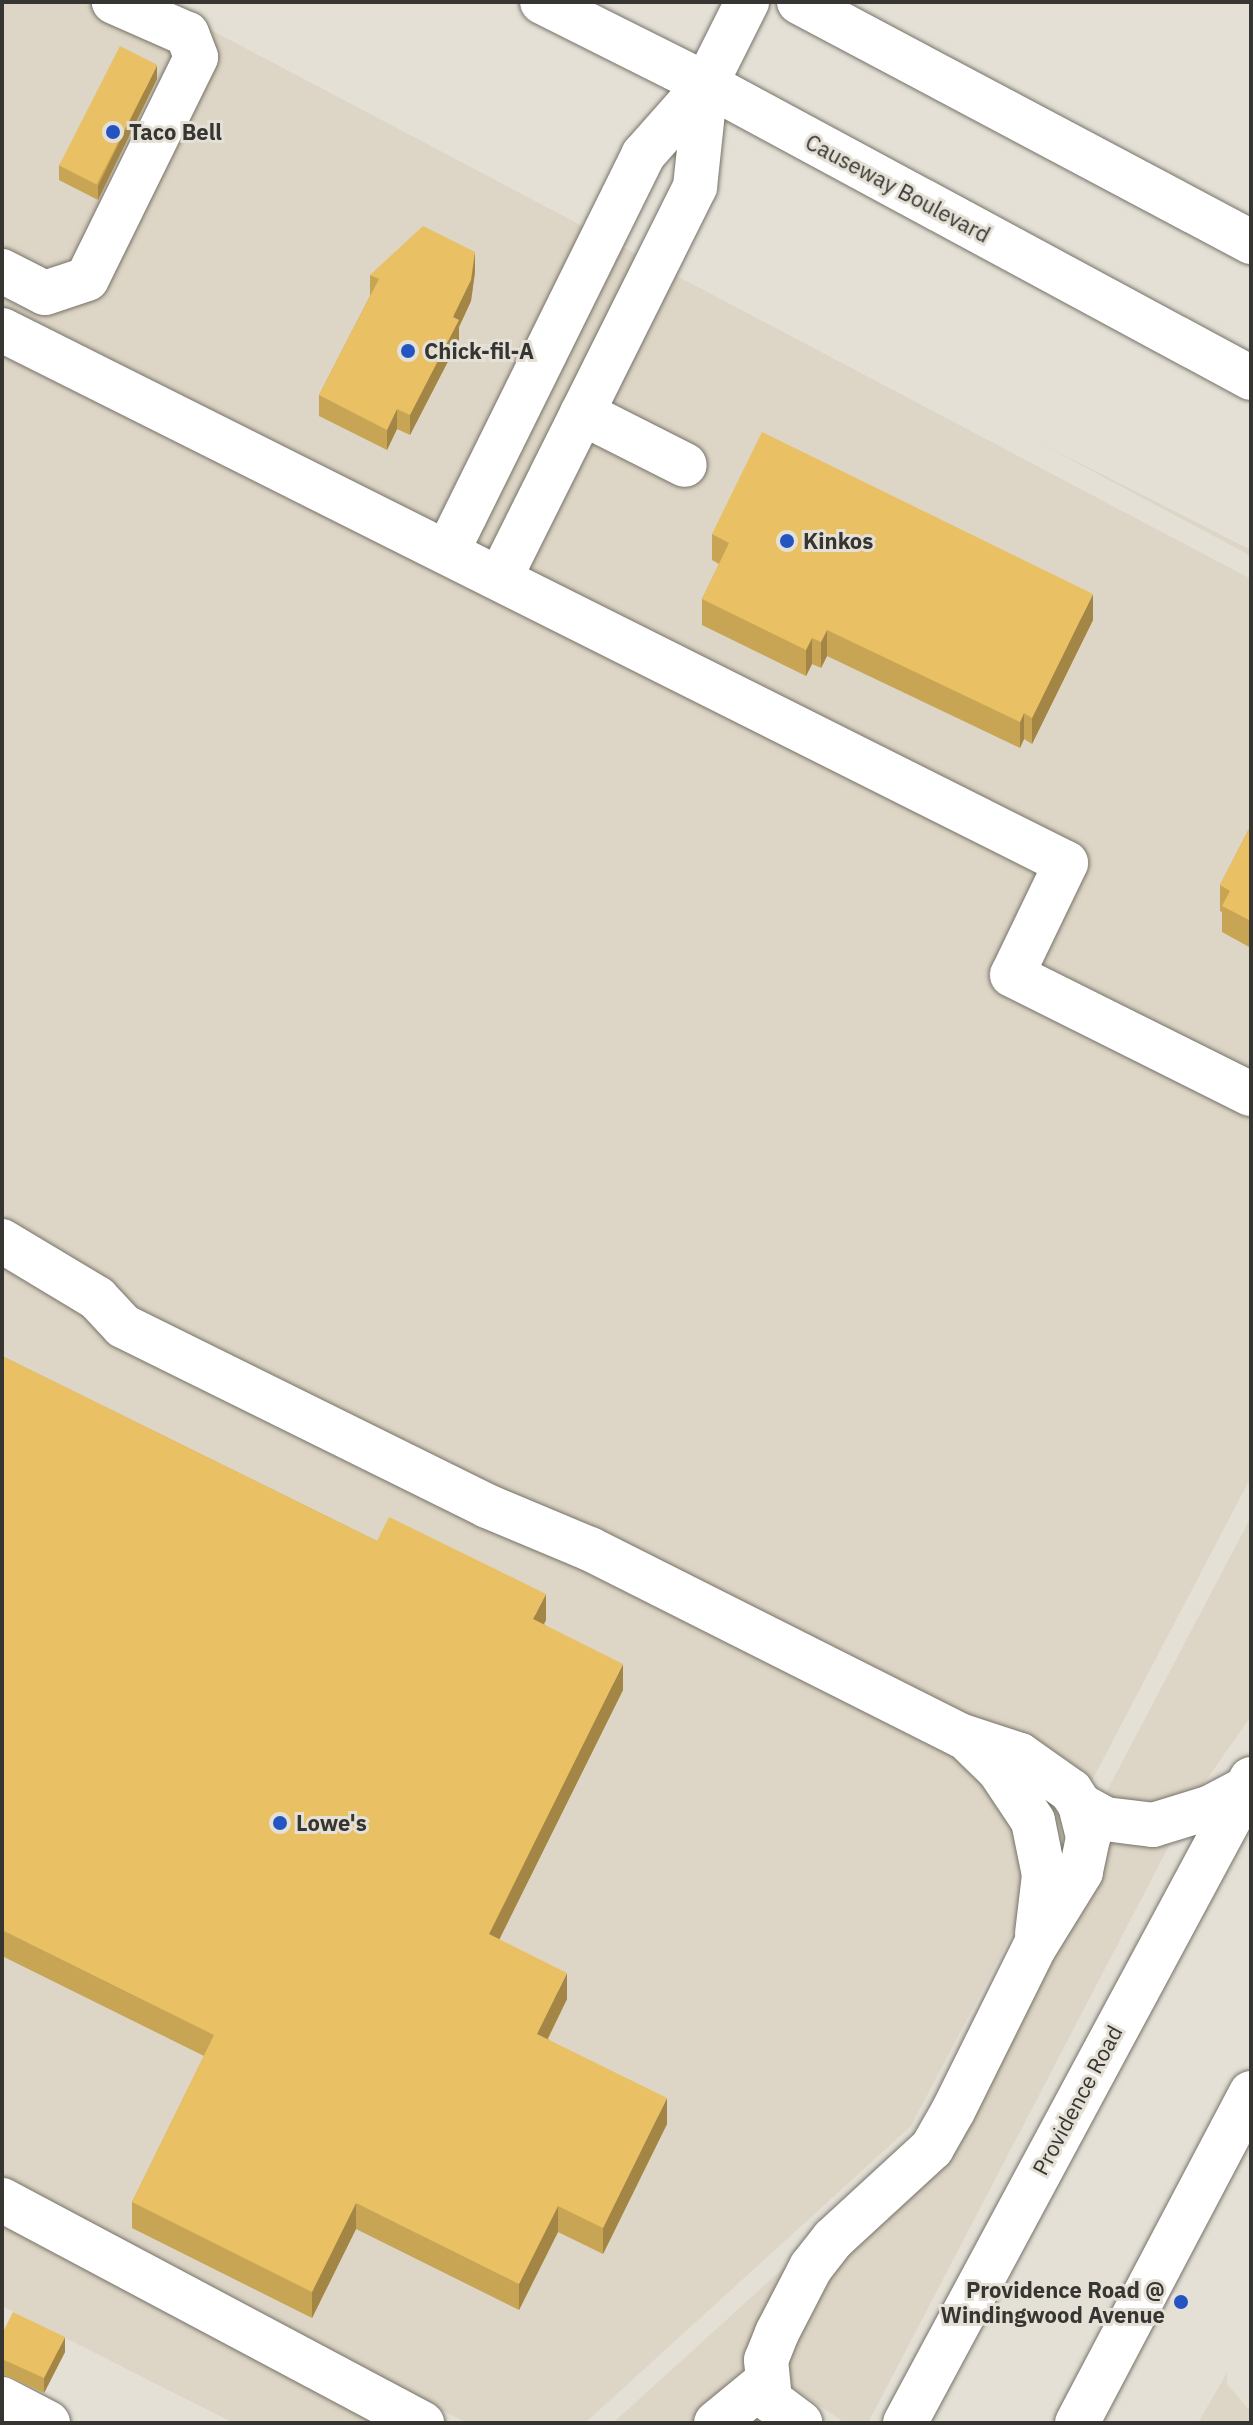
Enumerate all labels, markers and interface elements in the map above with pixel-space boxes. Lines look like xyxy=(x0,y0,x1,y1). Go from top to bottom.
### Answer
place label: Taco Bell xyxy=(129,119,222,145)
marker: Taco Bell xyxy=(104,123,122,141)
street label: Causeway Boulevard xyxy=(801,128,995,248)
place label: Chick-fil-A xyxy=(424,338,534,364)
marker: Chick-fil-A xyxy=(399,342,417,360)
place label: Kinkos xyxy=(803,528,873,554)
marker: Kinkos xyxy=(778,532,796,550)
place label: Lowe's xyxy=(296,1810,367,1836)
marker: Lowe's xyxy=(271,1814,289,1832)
street label: Providence Road xyxy=(1026,2021,1128,2179)
place label: Providence Road @ Windingwood Avenue xyxy=(941,2276,1165,2328)
marker: Providence Road @ Windingwood Avenue xyxy=(1172,2293,1190,2311)

